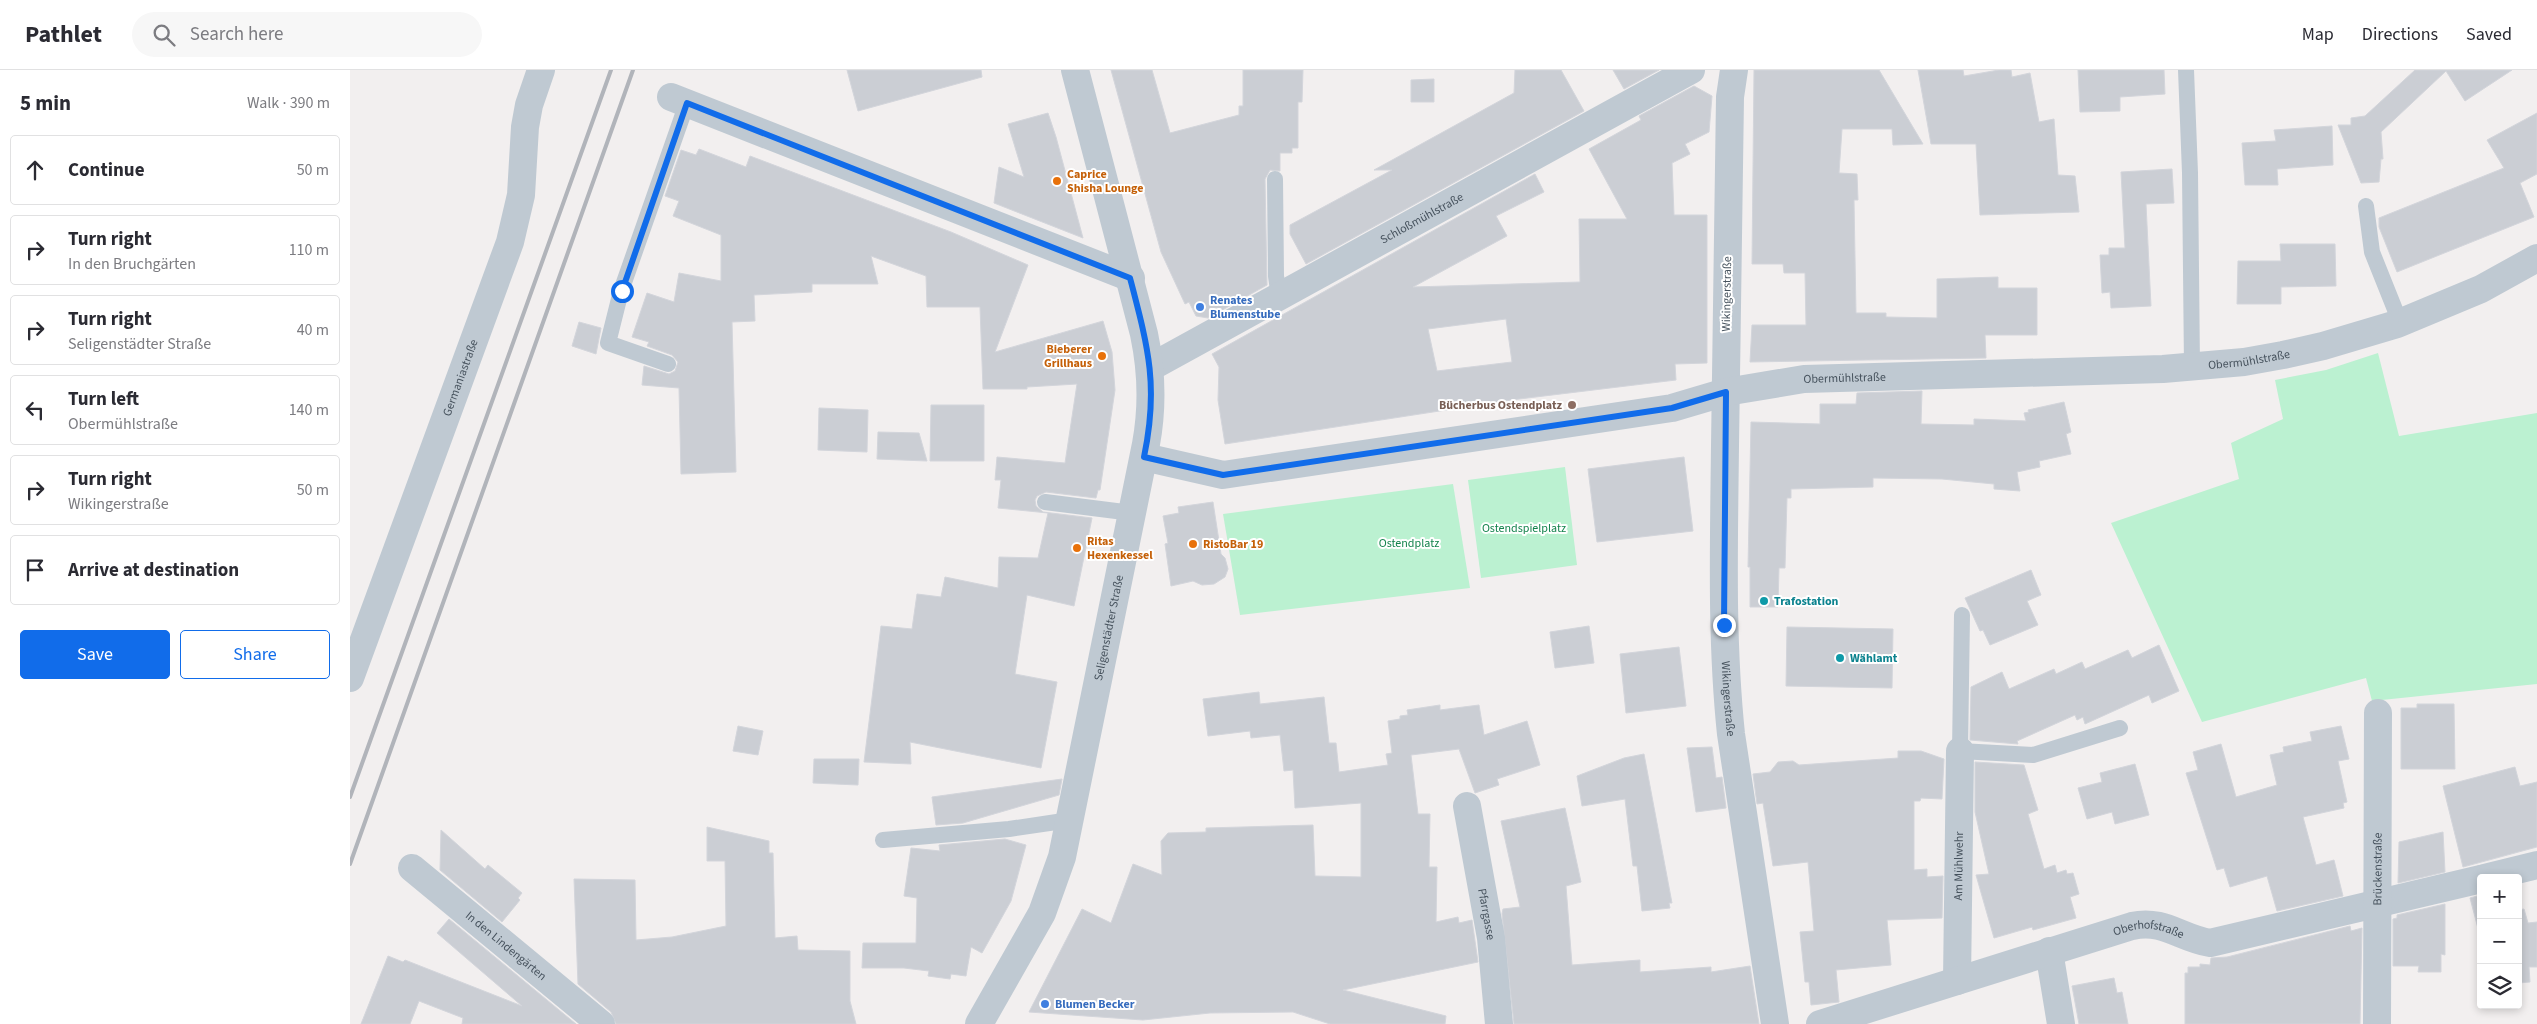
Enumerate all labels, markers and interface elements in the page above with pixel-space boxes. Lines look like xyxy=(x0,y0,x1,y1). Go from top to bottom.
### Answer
search box xyxy=(132,12,482,57)
text: Pathlet xyxy=(25,17,102,52)
icon: search xyxy=(150,21,178,49)
text: Search here xyxy=(190,21,284,48)
text: Map xyxy=(2302,22,2334,47)
text: Directions xyxy=(2362,22,2438,47)
text: Saved xyxy=(2466,22,2512,47)
text: 5 min xyxy=(20,88,71,118)
text: Walk · 390 m xyxy=(247,92,330,114)
icon: ahead xyxy=(21,156,49,184)
text: Continue xyxy=(68,157,145,184)
text: 50 m xyxy=(297,159,329,181)
place label: Caprice Shisha Lounge xyxy=(1067,166,1144,197)
marker: Caprice Shisha Lounge xyxy=(1051,175,1063,187)
street label: Schloßmühlstraße xyxy=(1377,188,1467,248)
text: Turn right xyxy=(68,226,152,253)
icon: right xyxy=(21,236,49,264)
text: 110 m xyxy=(289,239,329,261)
text: In den Bruchgärten xyxy=(68,253,196,275)
street label: Wikingerstraße xyxy=(1718,256,1736,332)
route start xyxy=(611,280,634,303)
place label: Renates Blumenstube xyxy=(1210,292,1280,323)
marker: Renates Blumenstube xyxy=(1194,301,1206,313)
text: Turn right xyxy=(68,306,152,333)
icon: right xyxy=(21,316,49,344)
text: 40 m xyxy=(297,319,329,341)
text: Seligenstädter Straße xyxy=(68,333,211,355)
street label: Germaniastraße xyxy=(438,337,482,418)
place label: Bieberer Grillhaus xyxy=(1044,341,1092,372)
street label: Obermühlstraße xyxy=(2207,345,2292,374)
marker: Bieberer Grillhaus xyxy=(1096,350,1108,362)
street label: Obermühlstraße xyxy=(1803,368,1886,388)
text: Turn left xyxy=(68,386,139,413)
icon: left xyxy=(21,396,49,424)
place label: Bücherbus Ostendplatz xyxy=(1439,397,1562,414)
text: 140 m xyxy=(289,399,329,421)
marker: Bücherbus Ostendplatz xyxy=(1566,399,1578,411)
text: Obermühlstraße xyxy=(68,413,178,435)
text: Turn right xyxy=(68,466,152,493)
icon: right xyxy=(21,476,49,504)
text: 50 m xyxy=(297,479,329,501)
text: Wikingerstraße xyxy=(68,493,169,515)
park label: Ostendspielplatz xyxy=(1482,520,1566,537)
place label: Ritas Hexenkessel xyxy=(1087,533,1153,564)
park label: Ostendplatz xyxy=(1379,535,1439,552)
place label: RistoBar 19 xyxy=(1203,536,1263,553)
marker: RistoBar 19 xyxy=(1187,538,1199,550)
marker: Ritas Hexenkessel xyxy=(1071,542,1083,554)
icon: arrive xyxy=(21,556,49,584)
text: Arrive at destination xyxy=(68,557,239,584)
street label: Seligenstädter Straße xyxy=(1090,573,1128,682)
place label: Trafostation xyxy=(1774,593,1839,610)
marker: Trafostation xyxy=(1758,595,1770,607)
route end xyxy=(1713,614,1736,637)
button: Save xyxy=(20,630,170,679)
button: Share xyxy=(180,630,330,679)
place label: Wählamt xyxy=(1850,650,1898,667)
marker: Wählamt xyxy=(1834,652,1846,664)
street label: Wikingerstraße xyxy=(1717,660,1740,737)
street label: Am Mühlwehr xyxy=(1950,831,1967,901)
street label: Brückenstraße xyxy=(2369,832,2386,906)
map controls xyxy=(2477,874,2522,1009)
button: + xyxy=(2477,874,2522,919)
street label: Pfarrgasse xyxy=(1474,887,1500,942)
street label: In den Lindengärten xyxy=(462,907,550,984)
street label: Oberhofstraße xyxy=(2111,916,2187,943)
button: − xyxy=(2477,919,2522,964)
button: layers xyxy=(2477,964,2522,1009)
place label: Blumen Becker xyxy=(1055,996,1135,1013)
marker: Blumen Becker xyxy=(1039,998,1051,1010)

